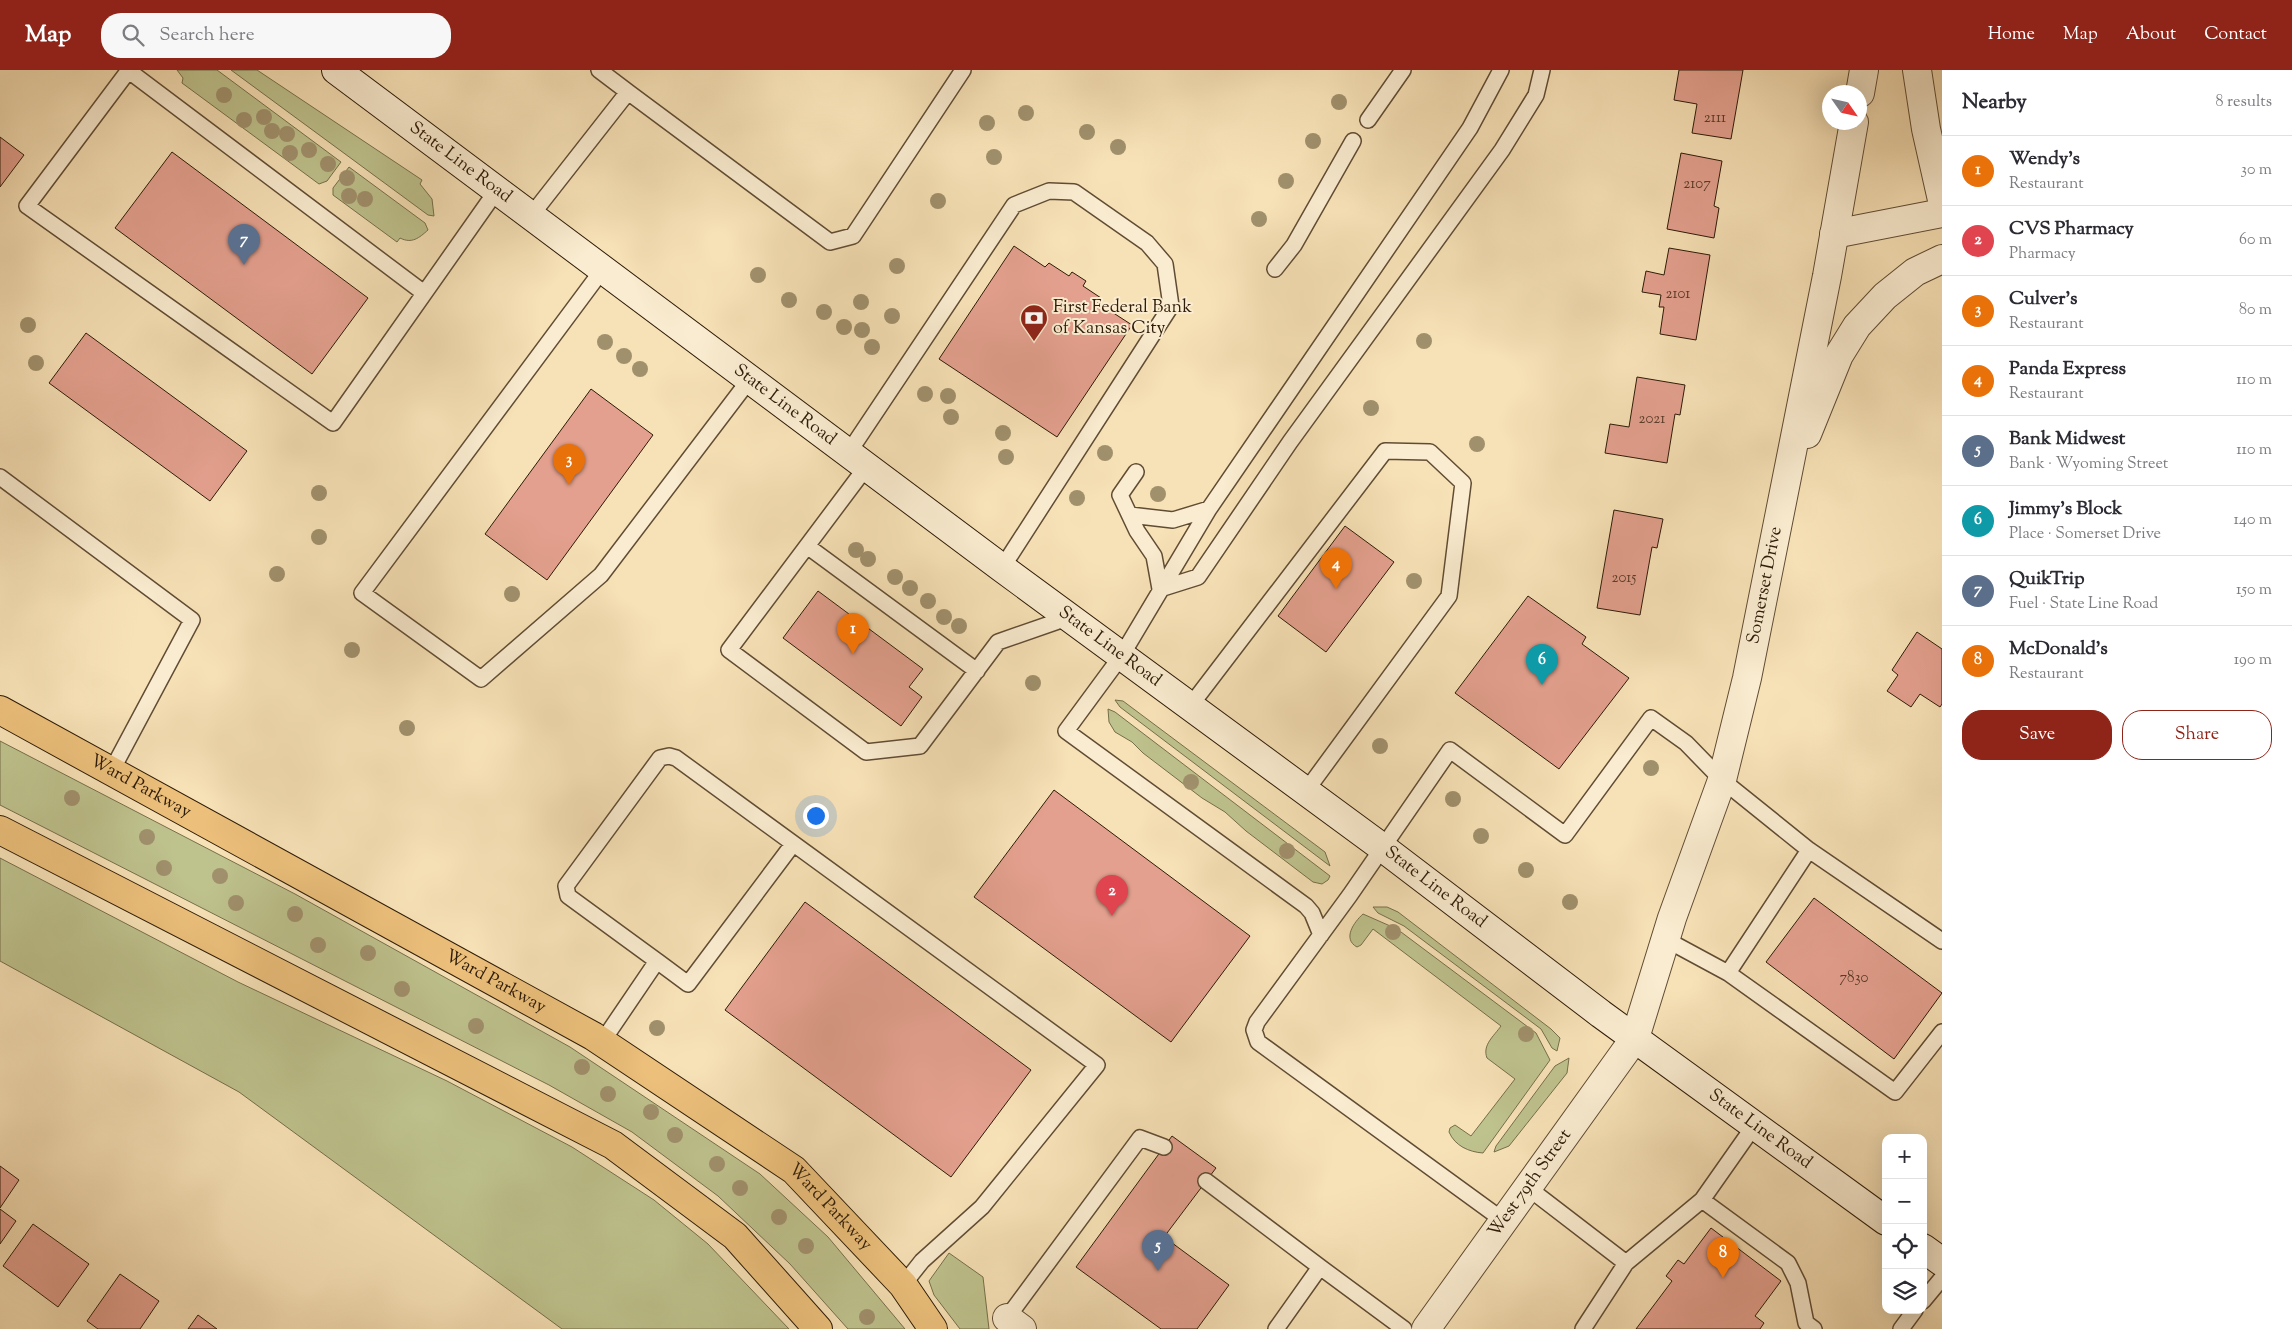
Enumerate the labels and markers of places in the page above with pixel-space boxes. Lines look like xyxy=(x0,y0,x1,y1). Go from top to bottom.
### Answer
pin: 7 xyxy=(228,224,260,265)
place label: First Federal Bank of Kansas City xyxy=(1053,295,1192,342)
bank icon: First Federal Bank of Kansas City xyxy=(1019,303,1049,342)
pin: 3 xyxy=(553,444,585,485)
pin: 4 xyxy=(1320,548,1352,589)
pin: 1 xyxy=(837,613,869,654)
pin: 6 xyxy=(1526,644,1558,685)
pin: 2 xyxy=(1096,875,1128,916)
pin: 5 xyxy=(1142,1230,1174,1271)
pin: 8 xyxy=(1707,1237,1739,1278)

